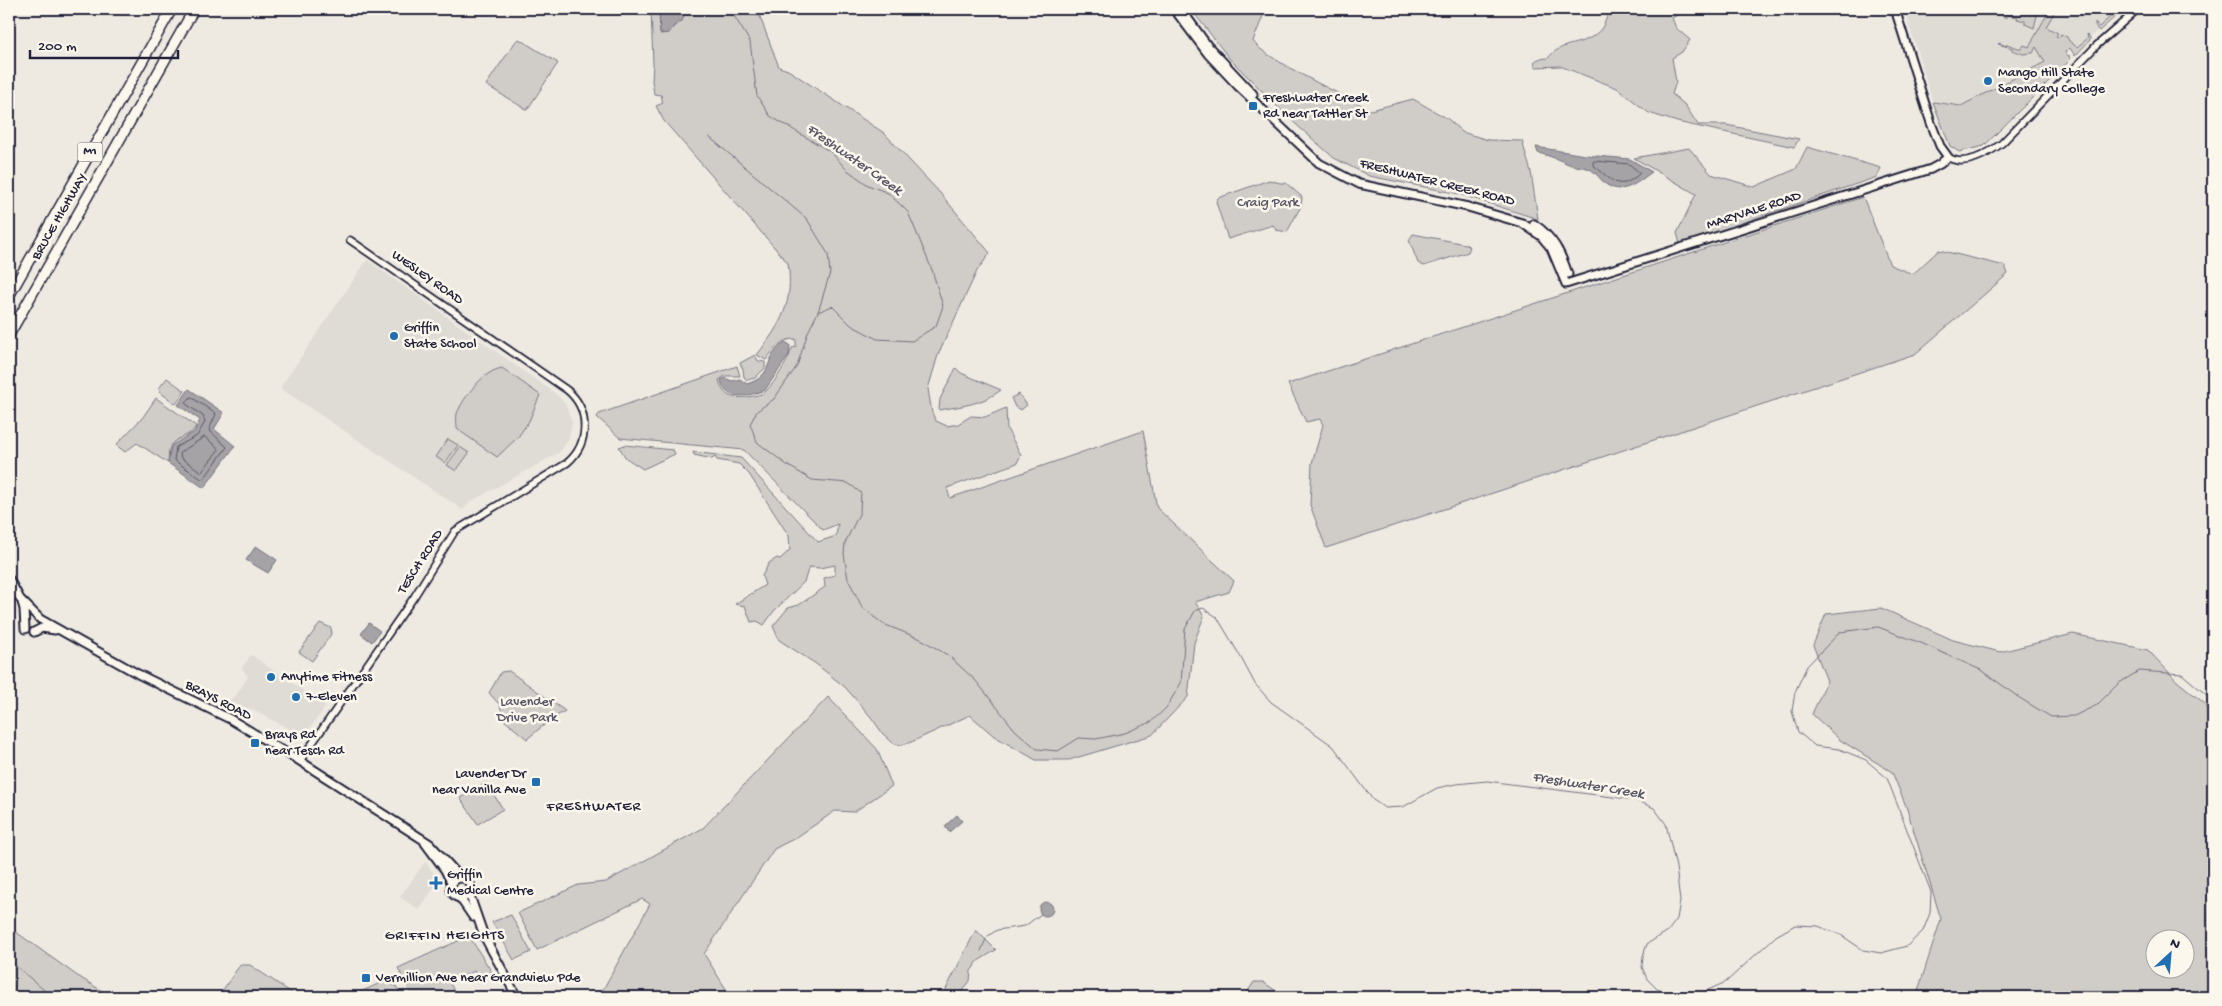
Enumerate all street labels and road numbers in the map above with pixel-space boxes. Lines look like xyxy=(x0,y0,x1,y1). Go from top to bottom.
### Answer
road number: M1 xyxy=(78,142,102,162)
street label: FRESHWATER CREEK ROAD xyxy=(1357,155,1517,211)
street label: BRUCE HIGHWAY xyxy=(28,171,92,264)
street label: MARYVALE ROAD xyxy=(1705,187,1804,234)
street label: WESLEY ROAD xyxy=(388,247,467,310)
street label: TESCH ROAD xyxy=(394,526,448,598)
street label: BRAYS ROAD xyxy=(181,677,255,725)

